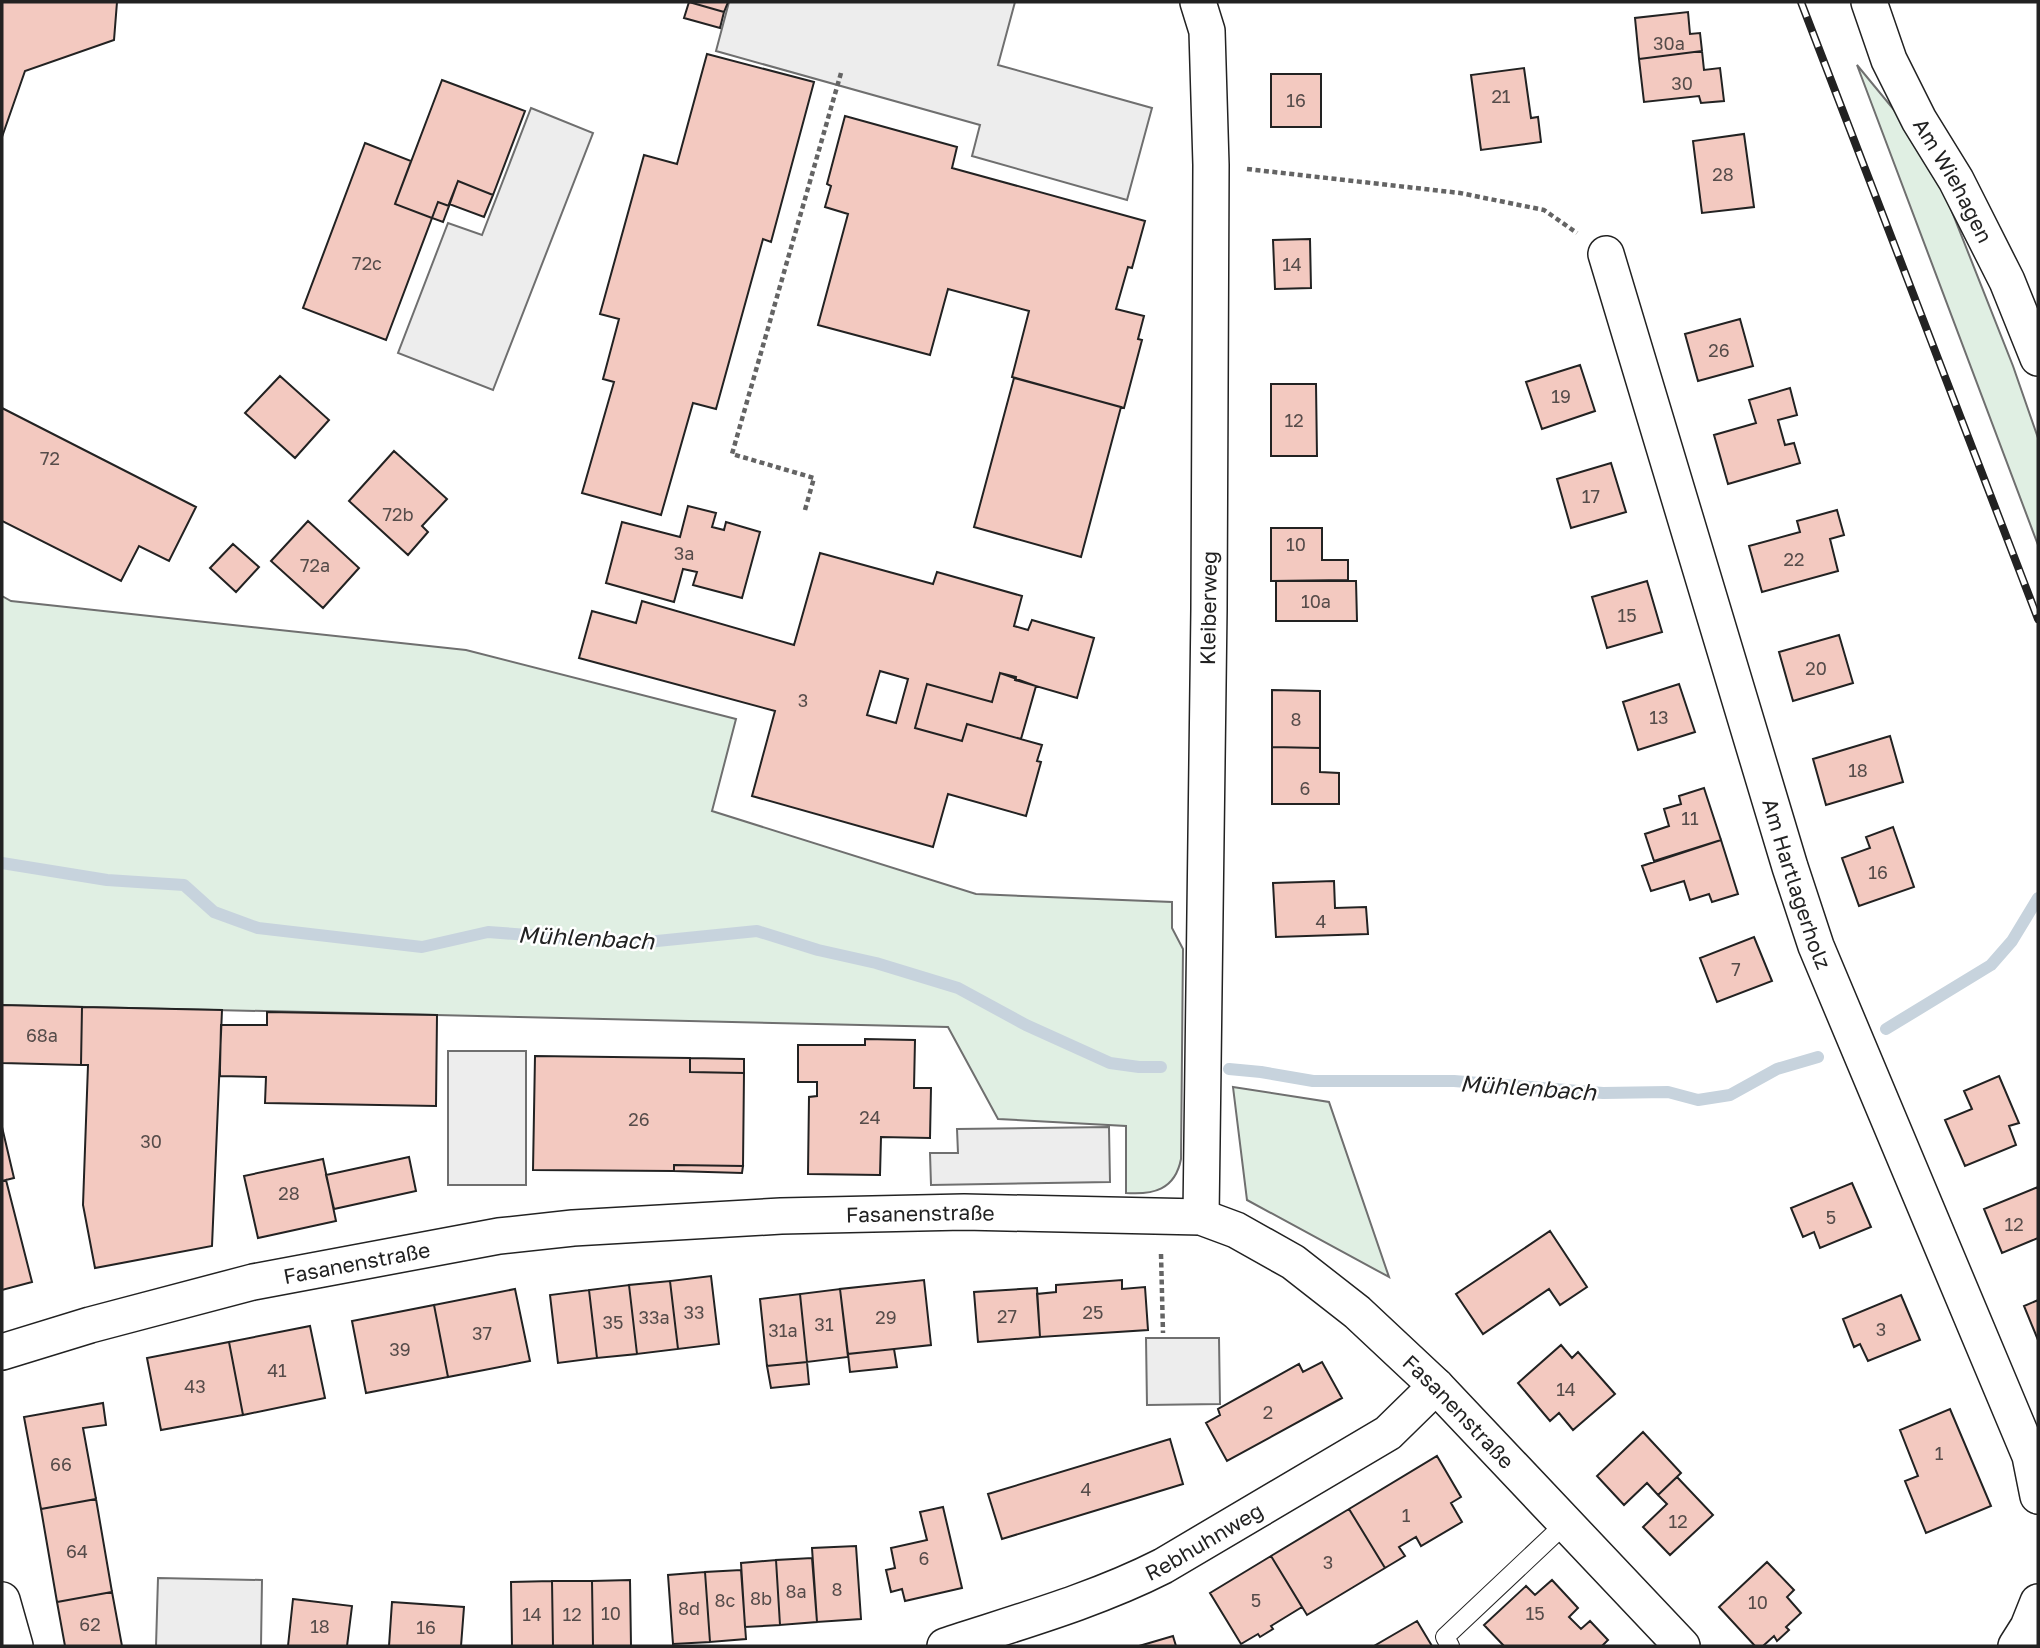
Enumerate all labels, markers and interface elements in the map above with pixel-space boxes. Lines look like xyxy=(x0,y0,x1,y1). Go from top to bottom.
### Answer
house number: 30a xyxy=(1653,32,1685,54)
house number: 30 xyxy=(1671,72,1693,94)
house number: 21 xyxy=(1491,85,1511,107)
house number: 16 xyxy=(1286,89,1306,111)
street label: Am Wiehagen xyxy=(1908,113,1998,247)
house number: 28 xyxy=(1712,163,1734,185)
house number: 72c xyxy=(352,252,382,274)
house number: 14 xyxy=(1282,253,1302,275)
house number: 26 xyxy=(1708,339,1730,361)
house number: 19 xyxy=(1551,385,1571,407)
house number: 12 xyxy=(1284,409,1304,431)
house number: 72 xyxy=(40,447,60,469)
house number: 17 xyxy=(1582,485,1600,507)
house number: 72b xyxy=(382,503,414,525)
house number: 10 xyxy=(1286,533,1306,555)
house number: 3a xyxy=(674,542,694,564)
house number: 22 xyxy=(1784,548,1804,570)
street label: Kleiberweg xyxy=(1194,551,1222,665)
house number: 72a xyxy=(300,554,330,576)
house number: 10a xyxy=(1301,590,1331,612)
house number: 15 xyxy=(1617,604,1637,626)
house number: 20 xyxy=(1805,657,1827,679)
house number: 3 xyxy=(798,689,808,711)
house number: 13 xyxy=(1649,706,1669,728)
house number: 8 xyxy=(1291,708,1301,730)
house number: 18 xyxy=(1848,759,1868,781)
house number: 6 xyxy=(1300,777,1310,799)
street label: Am Hartlagerholz xyxy=(1757,795,1837,973)
house number: 11 xyxy=(1681,807,1699,829)
house number: 16 xyxy=(1868,861,1888,883)
house number: 4 xyxy=(1316,910,1327,932)
water label: Mühlenbach xyxy=(517,919,656,955)
house number: 7 xyxy=(1731,958,1741,980)
house number: 68a xyxy=(26,1024,58,1046)
water label: Mühlenbach xyxy=(1459,1068,1598,1106)
house number: 24 xyxy=(859,1106,881,1128)
house number: 26 xyxy=(628,1108,650,1130)
house number: 30 xyxy=(140,1130,162,1152)
house number: 28 xyxy=(278,1182,300,1204)
street label: Fasanenstraße xyxy=(846,1199,995,1228)
house number: 5 xyxy=(1826,1206,1836,1228)
house number: 12 xyxy=(2004,1213,2024,1235)
street label: Fasanenstraße xyxy=(281,1236,432,1289)
house number: 33 xyxy=(683,1301,705,1323)
house number: 25 xyxy=(1083,1301,1103,1323)
house number: 27 xyxy=(997,1305,1017,1327)
house number: 33a xyxy=(638,1306,670,1328)
house number: 29 xyxy=(875,1306,897,1328)
house number: 35 xyxy=(603,1311,623,1333)
house number: 31 xyxy=(814,1313,834,1335)
house number: 3 xyxy=(1876,1318,1886,1340)
house number: 31a xyxy=(768,1319,798,1341)
house number: 37 xyxy=(472,1322,492,1344)
house number: 39 xyxy=(389,1338,411,1360)
street label: Fasanenstraße xyxy=(1398,1349,1520,1474)
house number: 41 xyxy=(267,1359,287,1381)
house number: 43 xyxy=(184,1375,206,1397)
house number: 14 xyxy=(1556,1378,1576,1400)
house number: 2 xyxy=(1263,1401,1273,1423)
house number: 1 xyxy=(1935,1442,1944,1464)
house number: 66 xyxy=(50,1453,72,1475)
house number: 4 xyxy=(1081,1478,1092,1500)
street label: Rebhuhnweg xyxy=(1141,1497,1268,1586)
house number: 1 xyxy=(1402,1504,1411,1526)
house number: 12 xyxy=(1668,1510,1688,1532)
house number: 64 xyxy=(66,1540,88,1562)
house number: 6 xyxy=(919,1547,929,1569)
house number: 3 xyxy=(1323,1551,1333,1573)
house number: 8 xyxy=(832,1578,842,1600)
house number: 8a xyxy=(785,1580,807,1602)
house number: 8b xyxy=(750,1587,772,1609)
house number: 8c xyxy=(715,1589,736,1611)
house number: 5 xyxy=(1251,1589,1261,1611)
house number: 10 xyxy=(1748,1591,1768,1613)
house number: 8d xyxy=(678,1597,700,1619)
house number: 10 xyxy=(601,1602,621,1624)
house number: 15 xyxy=(1525,1602,1545,1624)
house number: 14 xyxy=(522,1603,542,1625)
house number: 12 xyxy=(562,1603,582,1625)
house number: 62 xyxy=(79,1613,101,1635)
house number: 18 xyxy=(310,1615,330,1637)
house number: 16 xyxy=(416,1616,436,1638)

